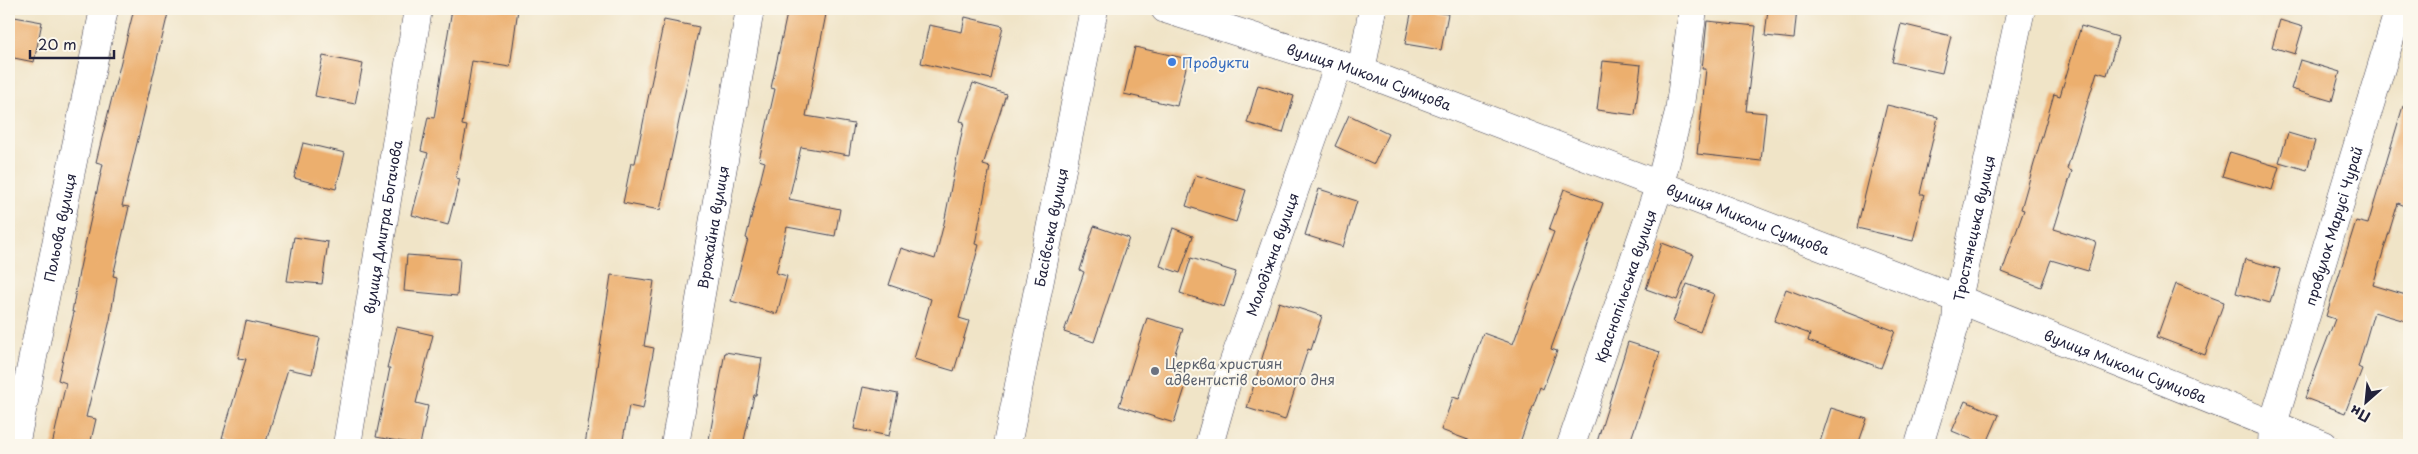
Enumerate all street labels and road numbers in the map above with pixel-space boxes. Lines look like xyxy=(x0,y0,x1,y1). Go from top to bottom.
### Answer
street label: вулиця Миколи Сумцова xyxy=(1284,38,1455,115)
street label: вулиця Дмитра Богачова xyxy=(358,138,407,315)
street label: провулок Марусі Чурай xyxy=(2299,144,2367,308)
street label: Тростянецька вулиця xyxy=(1947,153,1999,303)
street label: Врожайна вулиця xyxy=(692,164,733,290)
street label: Басівська вулиця xyxy=(1028,166,1073,288)
street label: Польова вулиця xyxy=(38,171,81,284)
street label: вулиця Миколи Сумцова xyxy=(1663,178,1833,260)
street label: Молодіжна вулиця xyxy=(1240,190,1303,319)
street label: Краснопільська вулиця xyxy=(1589,207,1661,365)
street label: вулиця Миколи Сумцова xyxy=(2041,324,2210,408)

